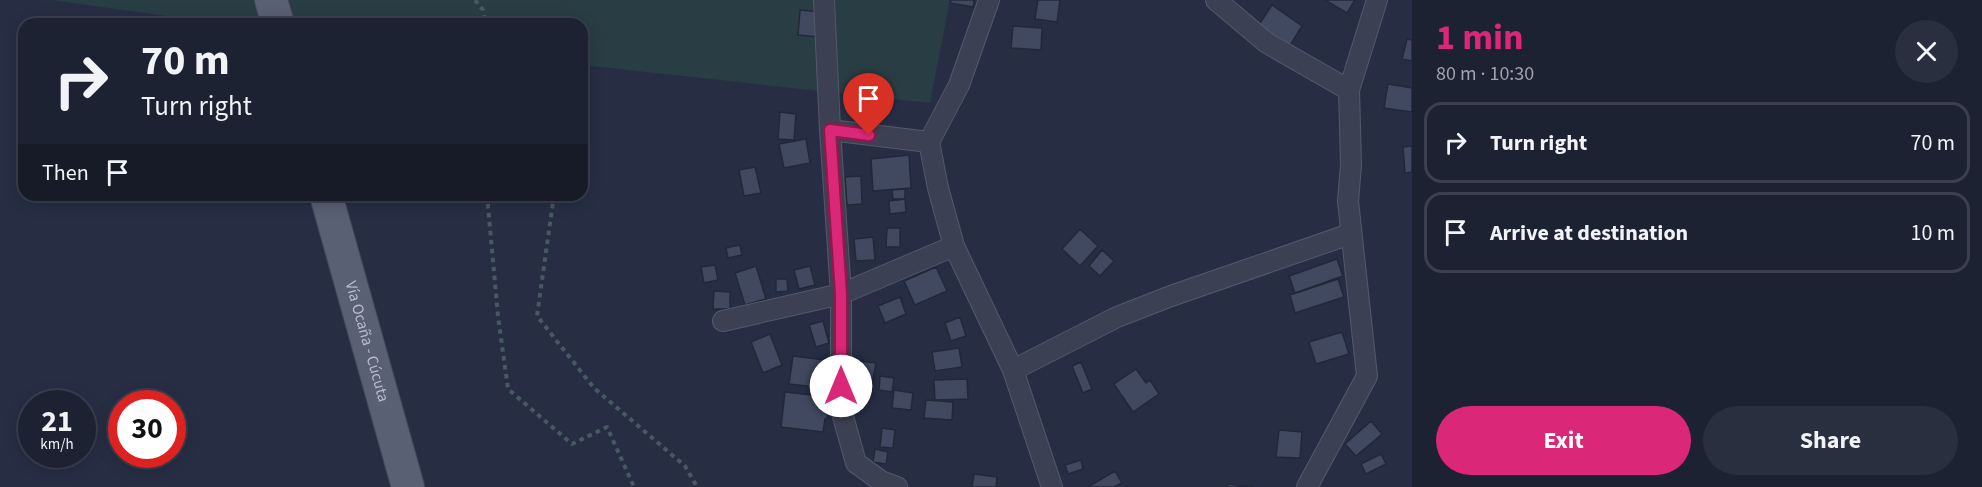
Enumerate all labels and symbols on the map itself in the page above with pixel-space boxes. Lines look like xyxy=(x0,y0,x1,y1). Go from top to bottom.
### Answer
pin xyxy=(843,73,894,135)
street label: Vía Ocaña - Cúcuta xyxy=(340,278,395,404)
position arrow xyxy=(809,354,873,418)
speed limit sign: 30 xyxy=(108,390,186,468)

